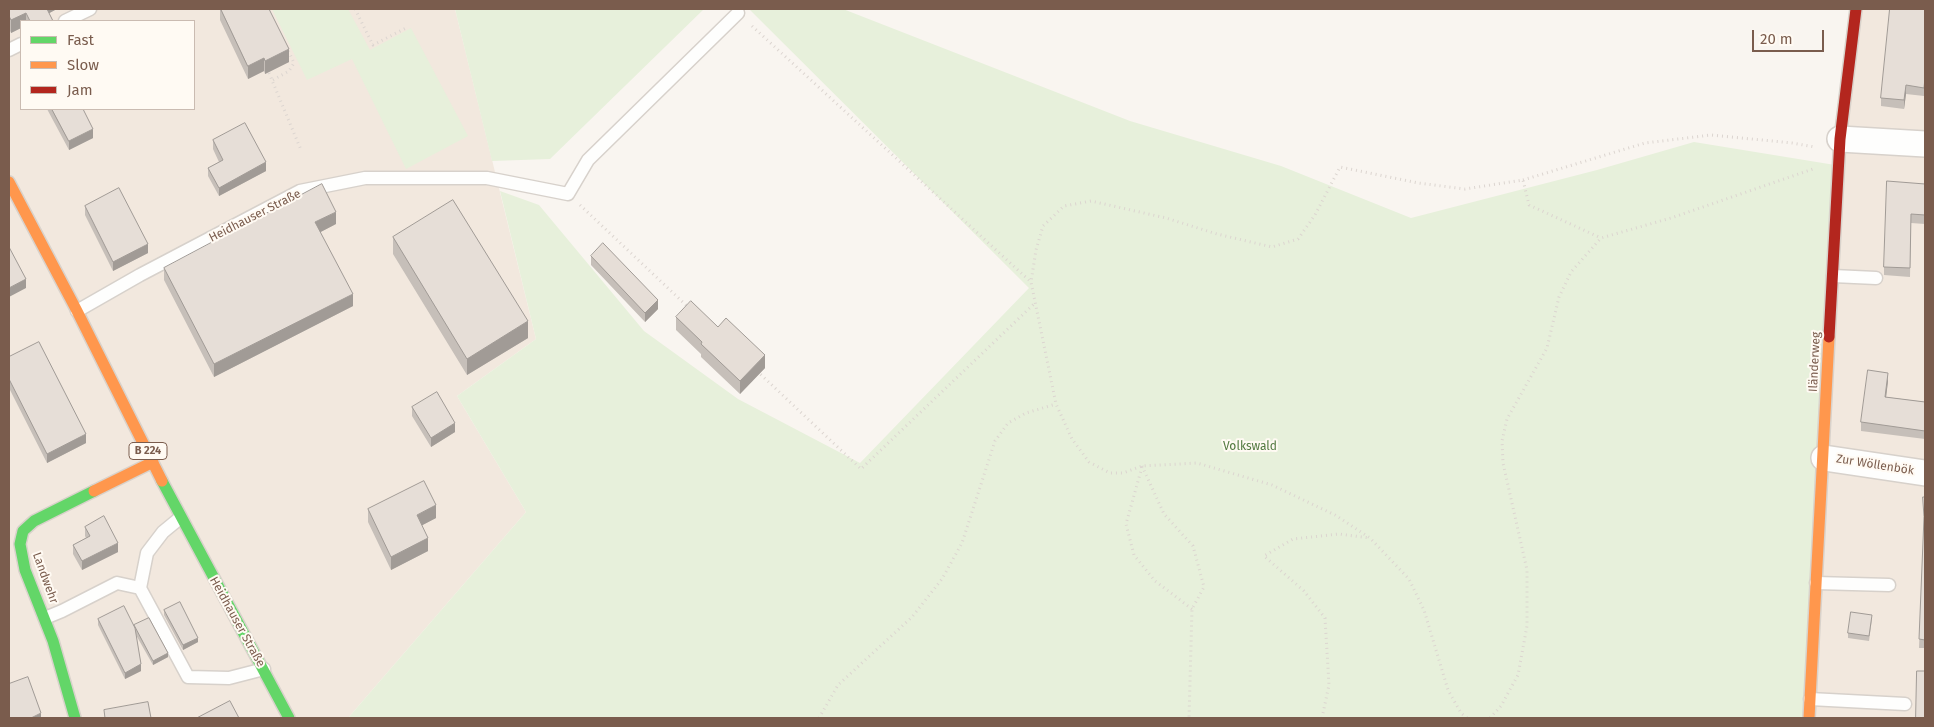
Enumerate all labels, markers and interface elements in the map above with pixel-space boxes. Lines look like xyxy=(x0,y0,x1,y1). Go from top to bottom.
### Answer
legend xyxy=(20,20,195,110)
scale bar xyxy=(1754,20,1826,52)
text: 20 m xyxy=(1760,30,1793,48)
text: Fast xyxy=(67,31,94,49)
text: Slow xyxy=(67,56,99,74)
text: Jam xyxy=(67,81,93,99)
street label: Heidhauser Straße xyxy=(207,187,303,245)
street label: Iländerweg xyxy=(1806,332,1824,392)
park label: Volkswald xyxy=(1223,440,1277,454)
road number: B 224 xyxy=(129,442,167,460)
street label: Zur Wöllenbök xyxy=(1835,452,1915,478)
street label: Landwehr xyxy=(29,550,61,606)
street label: Heidhauser Straße xyxy=(206,574,268,670)

